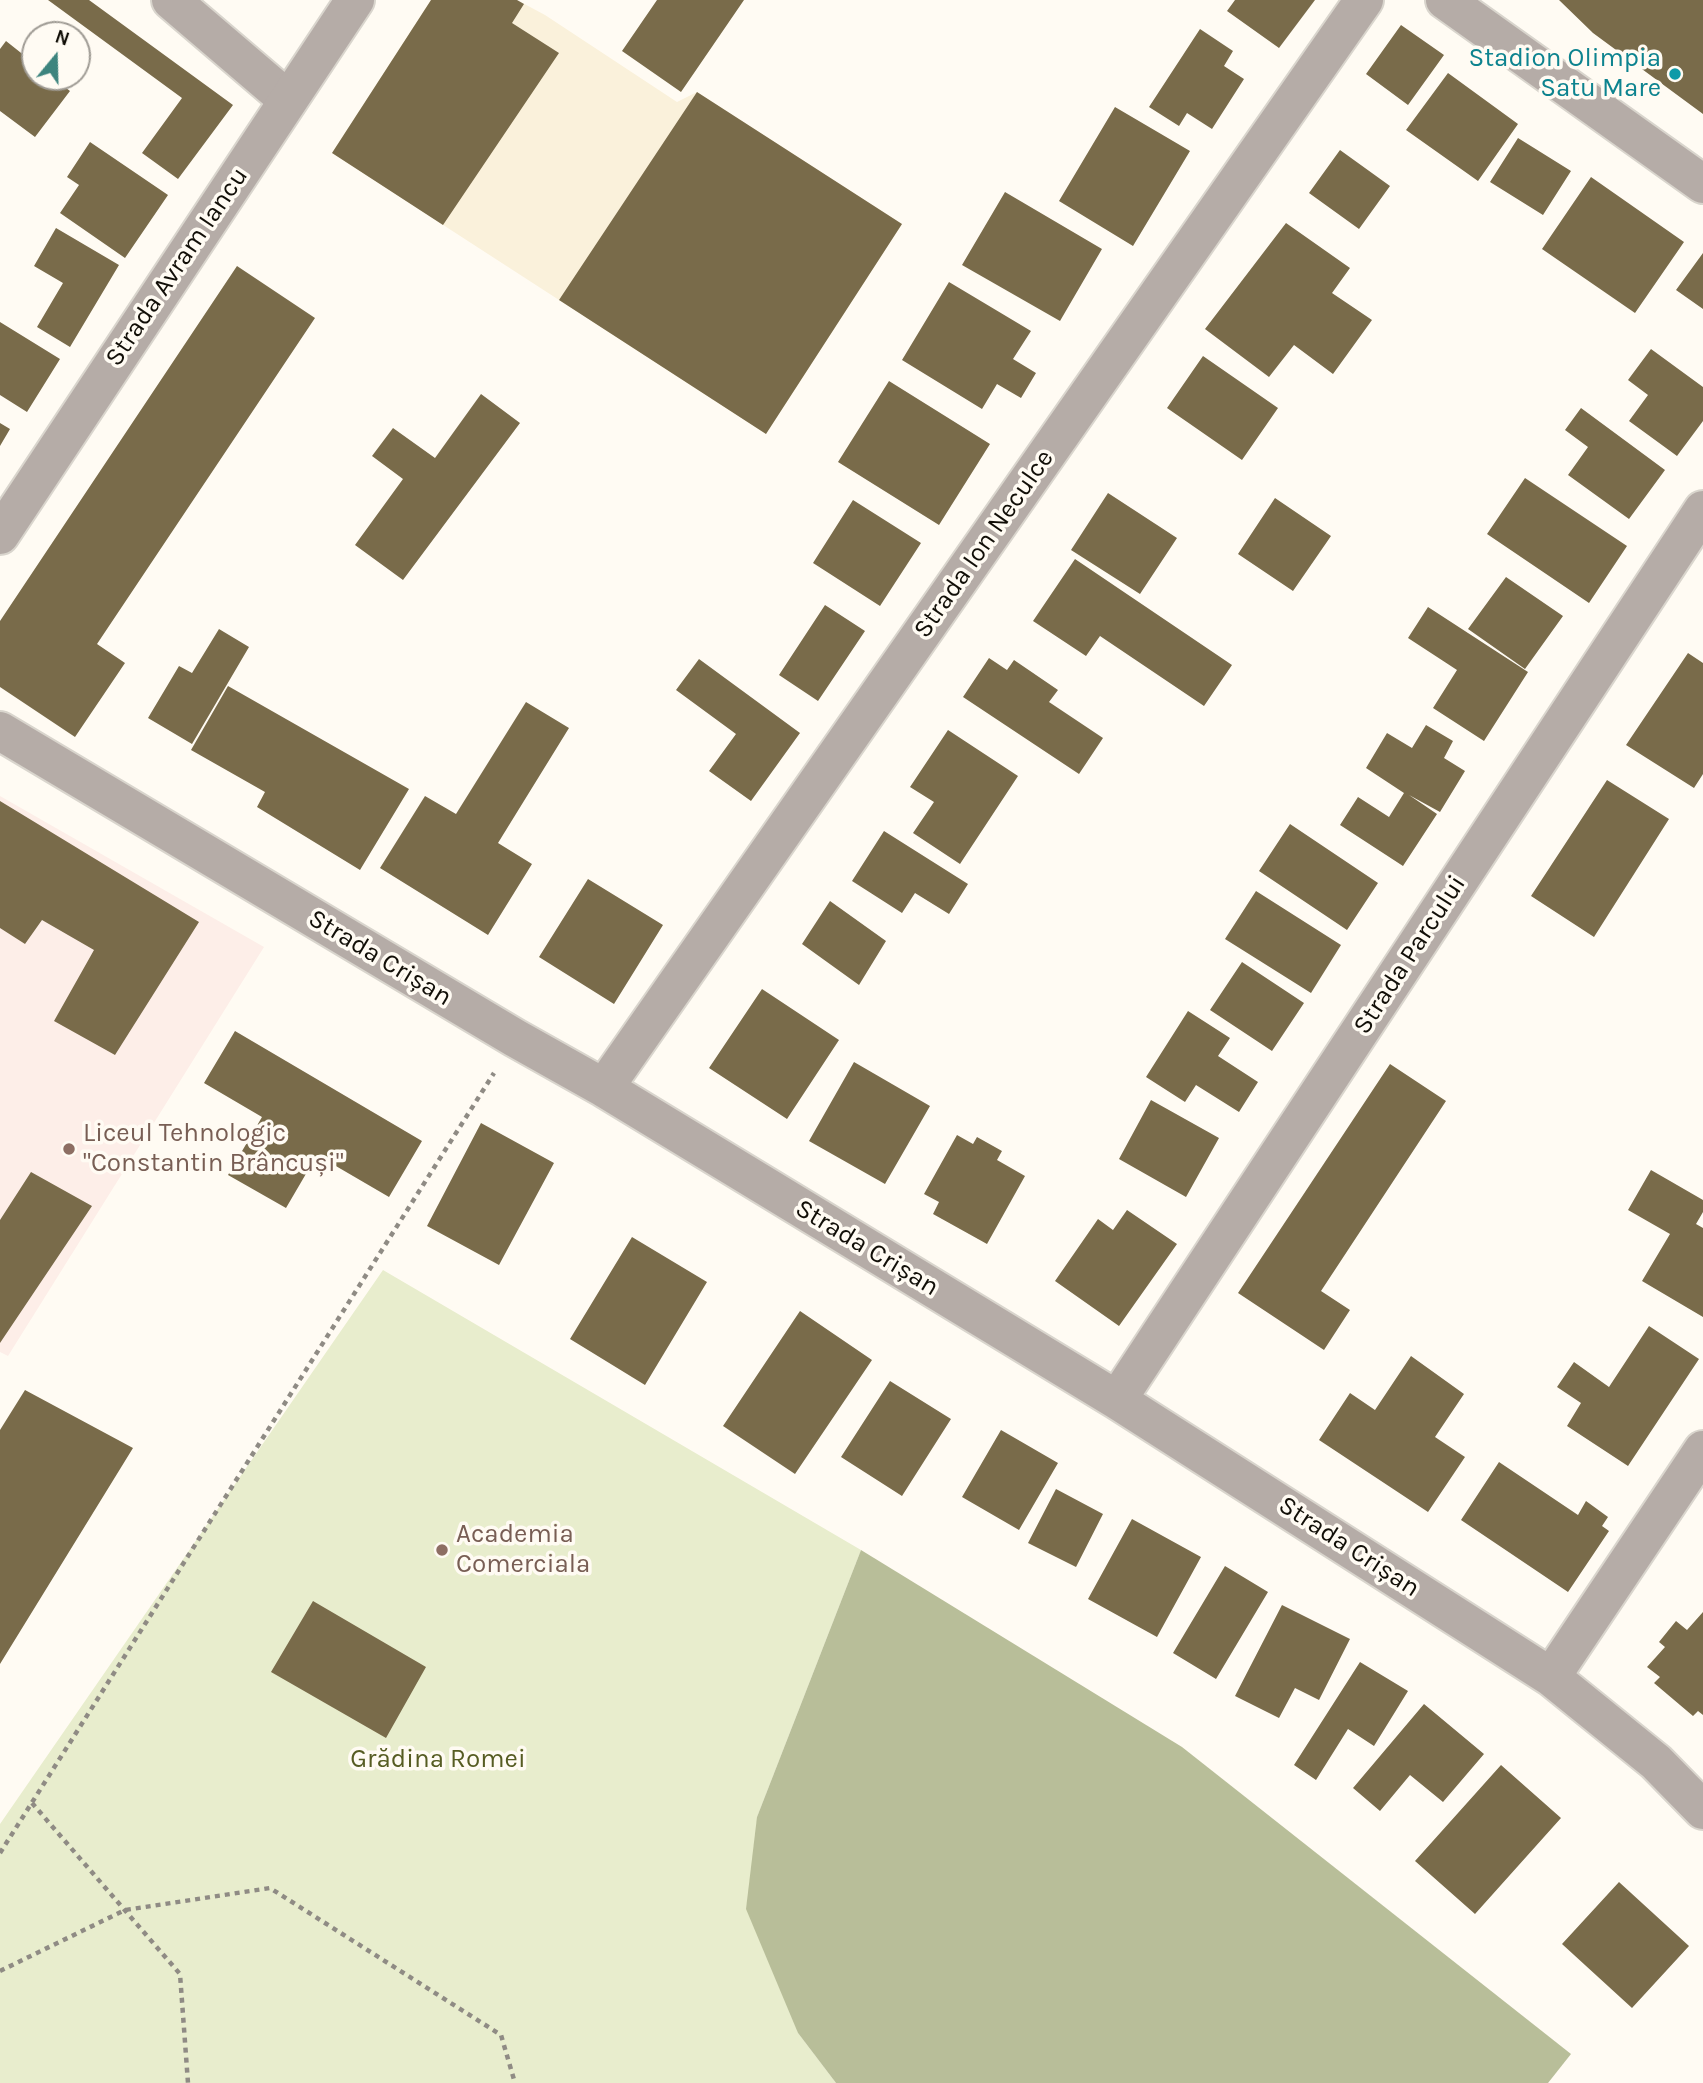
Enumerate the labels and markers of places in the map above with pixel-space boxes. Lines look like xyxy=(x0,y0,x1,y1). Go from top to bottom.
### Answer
place label: Stadion Olimpia Satu Mare xyxy=(1469,43,1661,104)
marker: Stadion Olimpia Satu Mare xyxy=(1667,66,1683,82)
place label: Liceul Tehnologic "Constantin Brâncuși" xyxy=(83,1118,344,1180)
marker: Liceul Tehnologic "Constantin Brâncuși" xyxy=(61,1141,77,1157)
place label: Academia Comerciala xyxy=(456,1519,590,1580)
marker: Academia Comerciala xyxy=(434,1542,450,1558)

